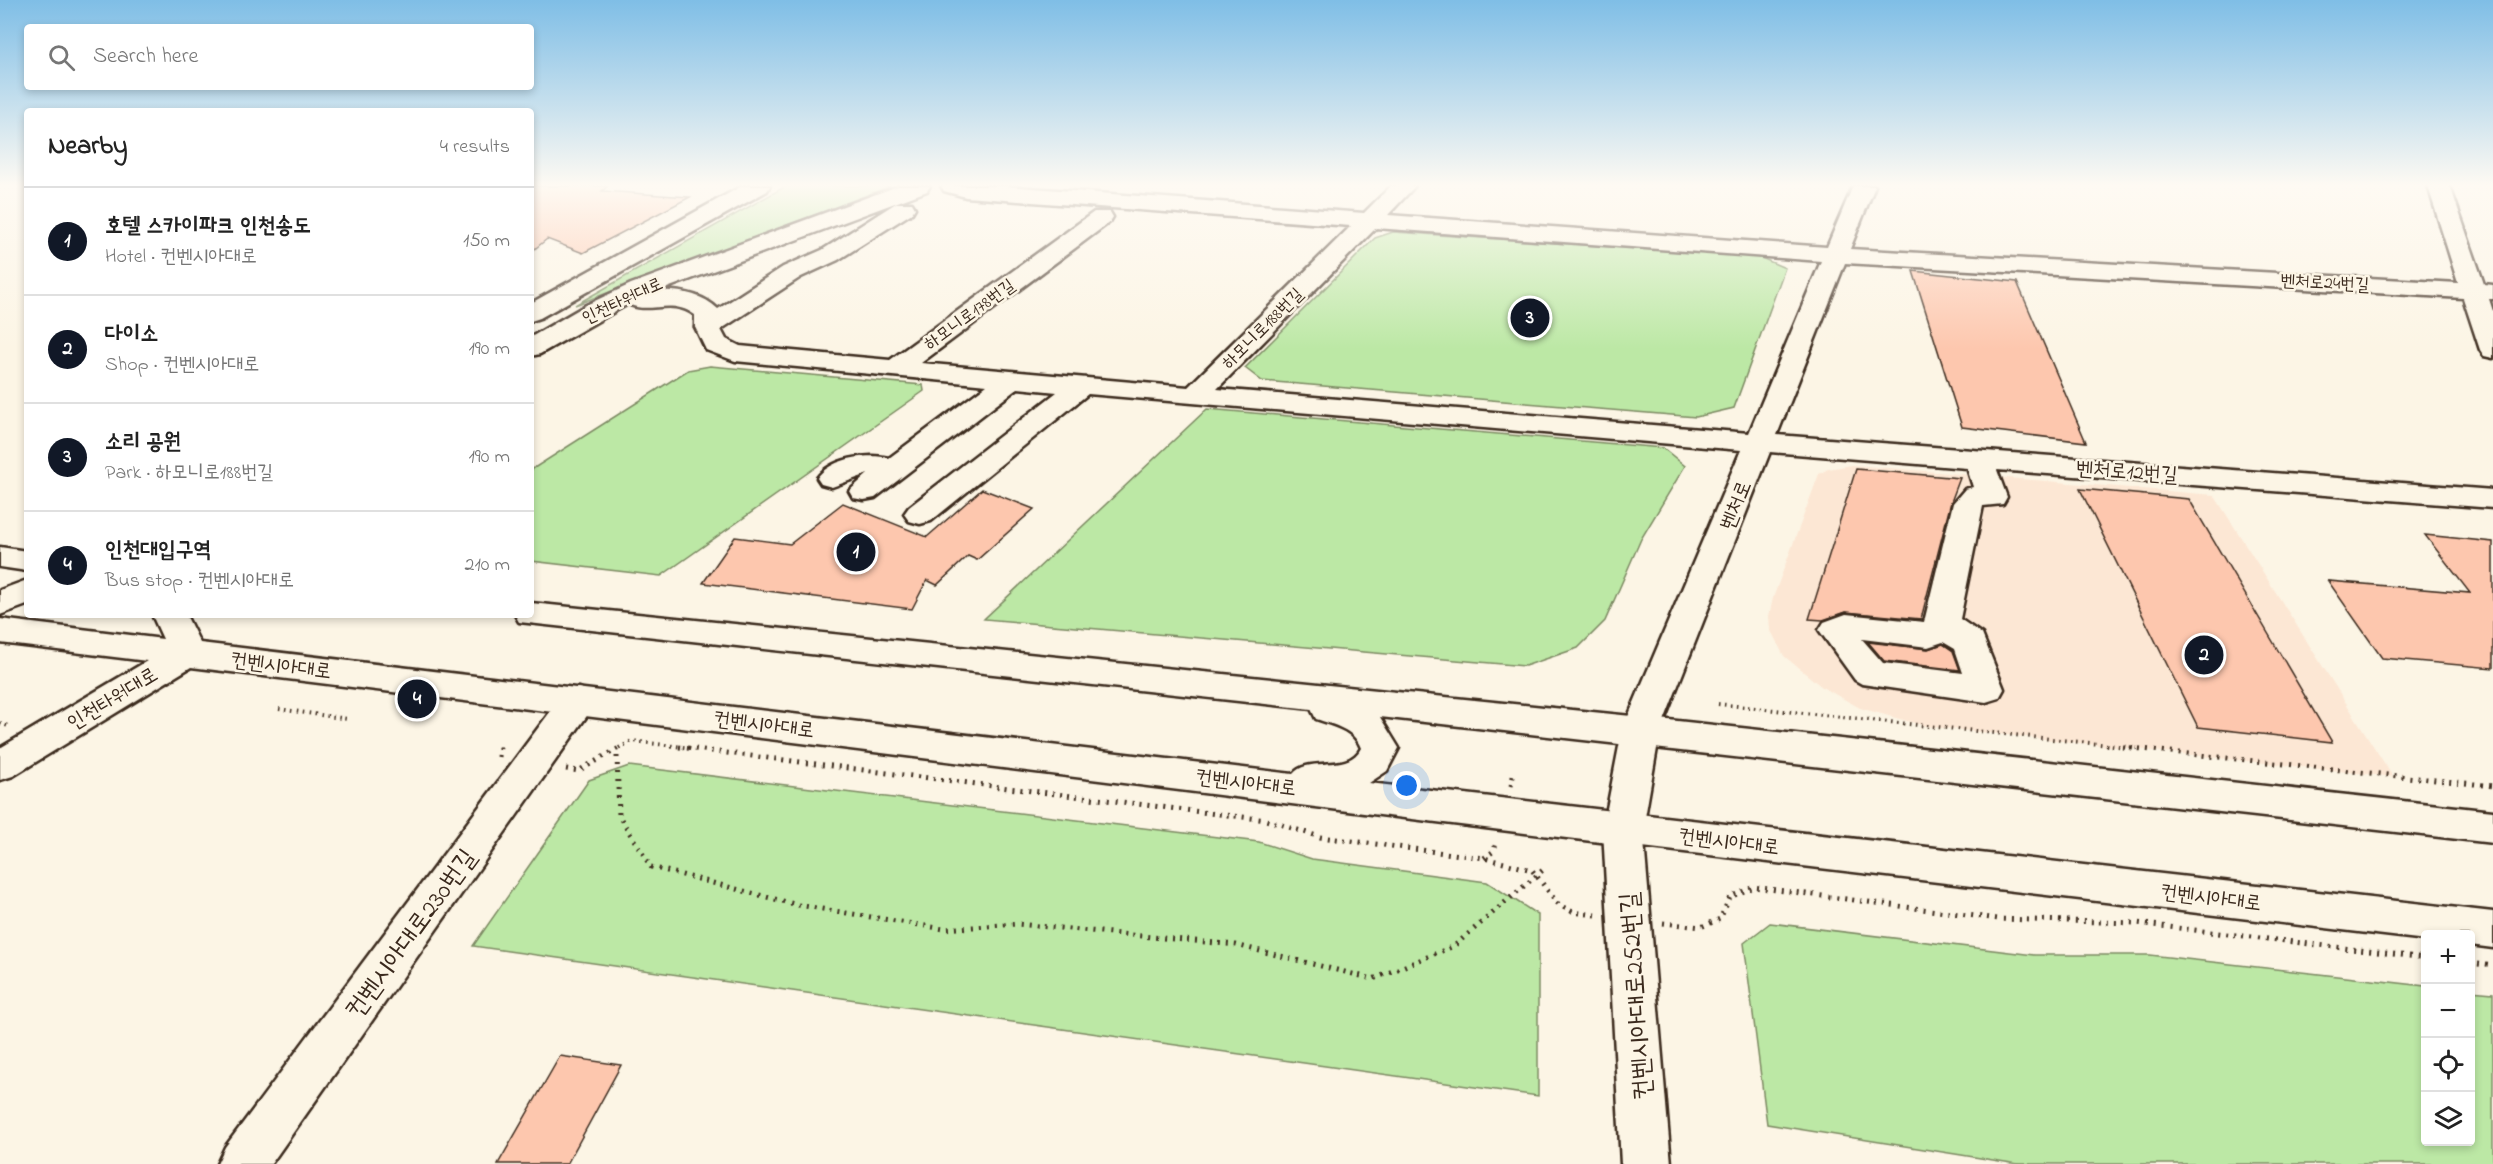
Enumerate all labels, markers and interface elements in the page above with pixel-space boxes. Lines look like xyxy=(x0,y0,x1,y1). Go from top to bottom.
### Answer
search box xyxy=(24,24,534,90)
icon: search xyxy=(45,41,78,74)
text: Search here xyxy=(93,41,198,73)
text: Nearby xyxy=(48,128,127,166)
text: 4 results xyxy=(440,133,510,162)
text: 호텔 스카이파크 인천송도 xyxy=(105,211,311,243)
text: 1 xyxy=(64,227,71,256)
text: 150 m xyxy=(463,227,510,256)
text: Hotel · 컨벤시아대로 xyxy=(105,243,257,272)
street label: 벤처로24번길 xyxy=(2280,269,2370,299)
street label: 인천타워대로 xyxy=(578,272,668,332)
street label: 하모니로178번길 xyxy=(919,273,1021,358)
street label: 하모니로188번길 xyxy=(1217,282,1310,376)
pin: 3 xyxy=(1510,296,1550,340)
text: 다이소 xyxy=(105,319,158,351)
text: 2 xyxy=(63,335,72,364)
text: 190 m xyxy=(468,335,510,364)
text: Shop · 컨벤시아대로 xyxy=(105,351,259,380)
text: 소리 공원 xyxy=(105,427,181,459)
text: 3 xyxy=(63,443,72,472)
text: 190 m xyxy=(468,443,510,472)
street label: 벤처로12번길 xyxy=(2075,454,2179,492)
text: Park · 하모니로188번길 xyxy=(105,459,273,488)
street label: 벤처로 xyxy=(1713,477,1760,535)
pin: 1 xyxy=(836,530,876,574)
text: 인천대입구역 xyxy=(105,535,211,567)
text: 4 xyxy=(63,551,72,580)
text: 210 m xyxy=(465,551,510,580)
text: Bus stop · 컨벤시아대로 xyxy=(105,567,294,596)
pin: 2 xyxy=(2184,632,2224,678)
street label: 컨벤시아대로 xyxy=(229,646,333,688)
street label: 인천타워대로 xyxy=(62,661,164,739)
pin: 4 xyxy=(398,676,436,722)
street label: 컨벤시아대로 xyxy=(712,705,816,747)
street label: 컨벤시아대로 xyxy=(1194,763,1298,805)
your location xyxy=(1392,771,1421,800)
street label: 컨벤시아대로 xyxy=(1677,822,1781,864)
street label: 컨벤시아대로230번길 xyxy=(338,842,487,1028)
street label: 컨벤시아대로 xyxy=(2159,878,2263,920)
street label: 컨벤시아대로252번길 xyxy=(1612,891,1664,1101)
map controls xyxy=(2421,930,2475,1146)
button: + xyxy=(2421,930,2475,984)
button: − xyxy=(2421,984,2475,1038)
button: locate xyxy=(2421,1038,2475,1092)
button: layers xyxy=(2421,1092,2475,1146)

